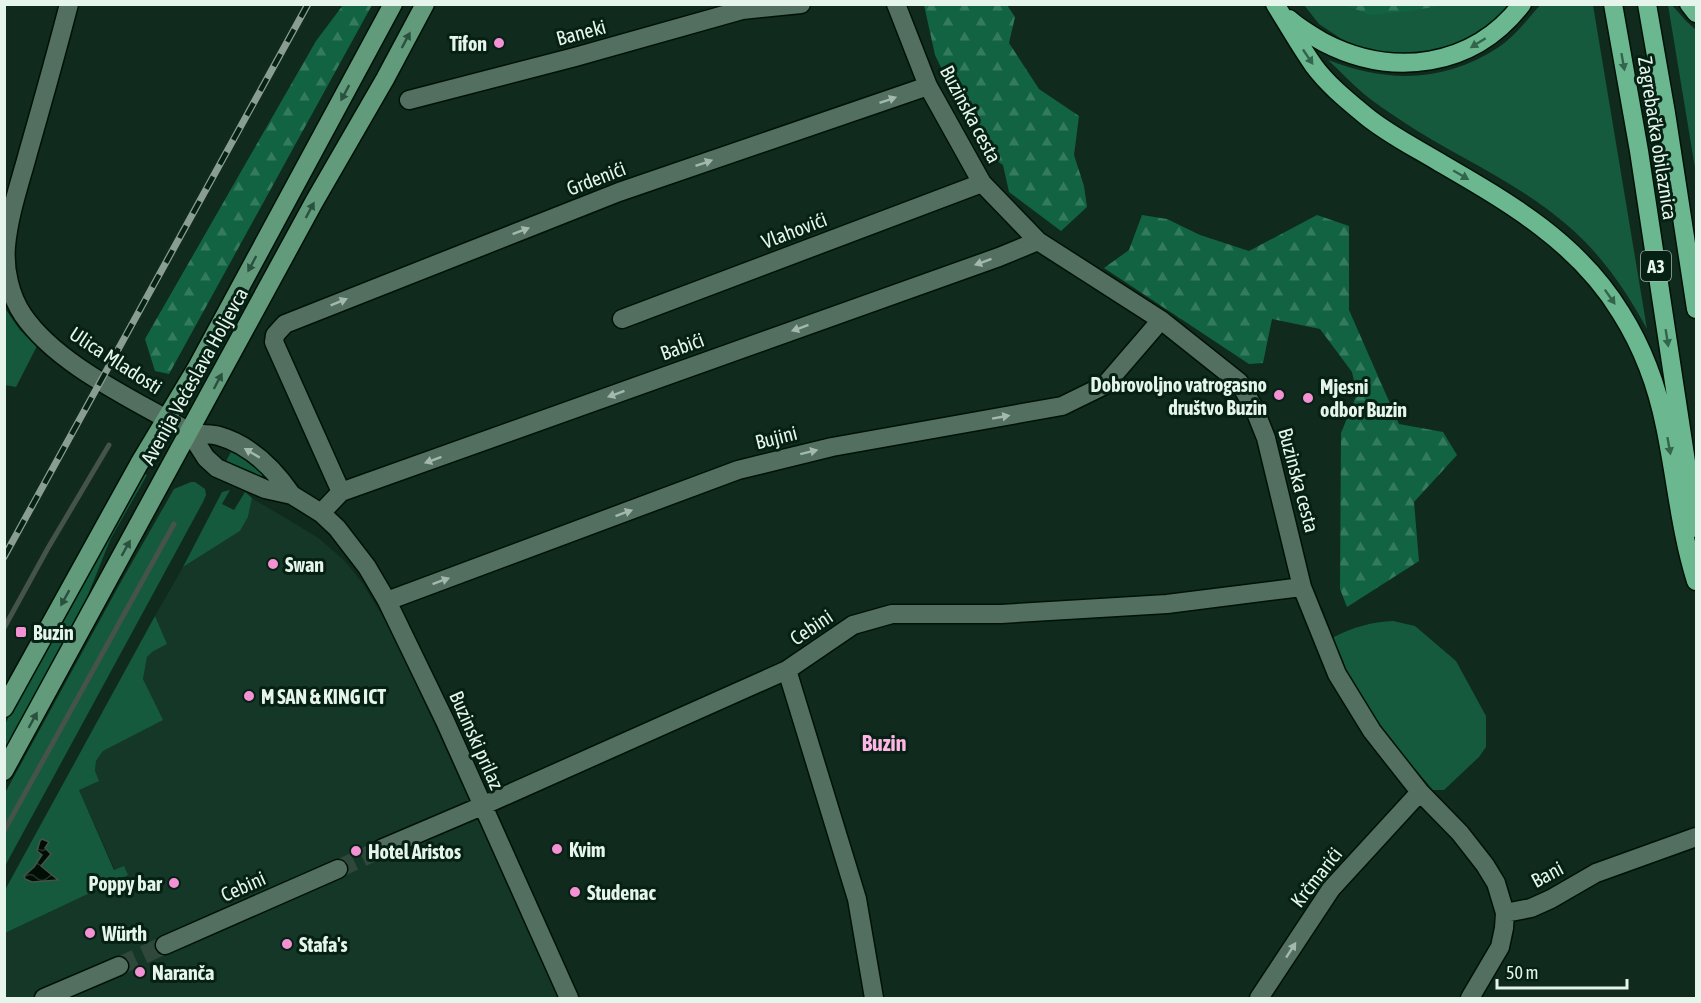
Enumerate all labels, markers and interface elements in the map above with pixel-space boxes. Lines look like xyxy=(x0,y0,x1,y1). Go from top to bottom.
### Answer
street label: Baneki xyxy=(554,14,608,50)
one-way arrow xyxy=(401,31,411,48)
place label: Tifon xyxy=(449,32,487,55)
marker: Tifon xyxy=(492,36,506,50)
one-way arrow xyxy=(1470,37,1486,48)
one-way arrow xyxy=(1302,48,1314,64)
one-way arrow xyxy=(1619,53,1628,72)
street label: Zagrebačka obilaznica xyxy=(1634,55,1682,221)
street label: Buzinska cesta xyxy=(936,61,1006,167)
one-way arrow xyxy=(340,85,350,102)
one-way arrow xyxy=(879,95,897,105)
street label: Grdenići xyxy=(563,156,629,200)
one-way arrow xyxy=(695,158,713,168)
one-way arrow xyxy=(1453,169,1469,180)
one-way arrow xyxy=(305,201,315,218)
street label: Vlahovići xyxy=(758,207,830,253)
one-way arrow xyxy=(512,226,530,235)
road number: A3 xyxy=(1641,251,1671,281)
one-way arrow xyxy=(247,256,257,273)
one-way arrow xyxy=(974,258,992,268)
street label: Avenija Većeslava Holjevca xyxy=(136,283,252,469)
one-way arrow xyxy=(1604,289,1616,305)
one-way arrow xyxy=(331,297,349,307)
street label: Ulica Mladosti xyxy=(66,322,166,398)
one-way arrow xyxy=(791,324,809,334)
street label: Babići xyxy=(657,328,707,364)
one-way arrow xyxy=(1663,328,1672,347)
one-way arrow xyxy=(213,372,223,389)
place label: Dobrovoljno vatrogasno društvo Buzin xyxy=(1091,373,1267,419)
place label: Mjesni odbor Buzin xyxy=(1320,375,1407,421)
marker: Dobrovoljno vatrogasno društvo Buzin xyxy=(1272,388,1286,402)
one-way arrow xyxy=(607,389,625,399)
marker: Mjesni odbor Buzin xyxy=(1301,391,1315,405)
one-way arrow xyxy=(992,412,1011,421)
street label: Bujini xyxy=(753,421,799,453)
street label: Buzinska cesta xyxy=(1274,425,1324,535)
one-way arrow xyxy=(1665,436,1674,455)
one-way arrow xyxy=(244,447,260,458)
one-way arrow xyxy=(800,447,818,457)
one-way arrow xyxy=(424,455,442,465)
one-way arrow xyxy=(615,507,633,517)
one-way arrow xyxy=(121,540,131,557)
place label: Swan xyxy=(285,553,324,576)
marker: Swan xyxy=(266,557,280,571)
one-way arrow xyxy=(432,575,450,585)
one-way arrow xyxy=(60,589,70,606)
street label: Cebini xyxy=(785,604,837,650)
place label: Buzin xyxy=(33,621,74,644)
marker: Buzin xyxy=(14,625,28,639)
place label: M SAN & KING ICT xyxy=(261,685,386,708)
street label: Buzinski prilaz xyxy=(445,687,509,793)
marker: M SAN & KING ICT xyxy=(242,689,256,703)
one-way arrow xyxy=(28,711,38,728)
district label: Buzin xyxy=(862,730,906,756)
place label: Kvim xyxy=(569,838,605,861)
place label: Hotel Aristos xyxy=(368,840,461,863)
marker: Kvim xyxy=(550,842,564,856)
street label: Krčmarići xyxy=(1286,843,1346,911)
marker: Hotel Aristos xyxy=(349,844,363,858)
street label: Bani xyxy=(1527,856,1567,892)
street label: Cebini xyxy=(217,866,269,906)
place label: Poppy bar xyxy=(89,872,163,895)
marker: Poppy bar xyxy=(167,876,181,890)
place label: Studenac xyxy=(587,881,656,904)
marker: Studenac xyxy=(568,885,582,899)
place label: Würth xyxy=(101,922,147,945)
marker: Würth xyxy=(83,926,97,940)
place label: Stafa's xyxy=(299,933,348,956)
marker: Stafa's xyxy=(280,937,294,951)
one-way arrow xyxy=(1286,941,1297,958)
scale bar xyxy=(1497,952,1628,990)
place label: Naranča xyxy=(152,961,214,984)
text: 50 m xyxy=(1506,962,1538,983)
marker: Naranča xyxy=(133,965,147,979)

